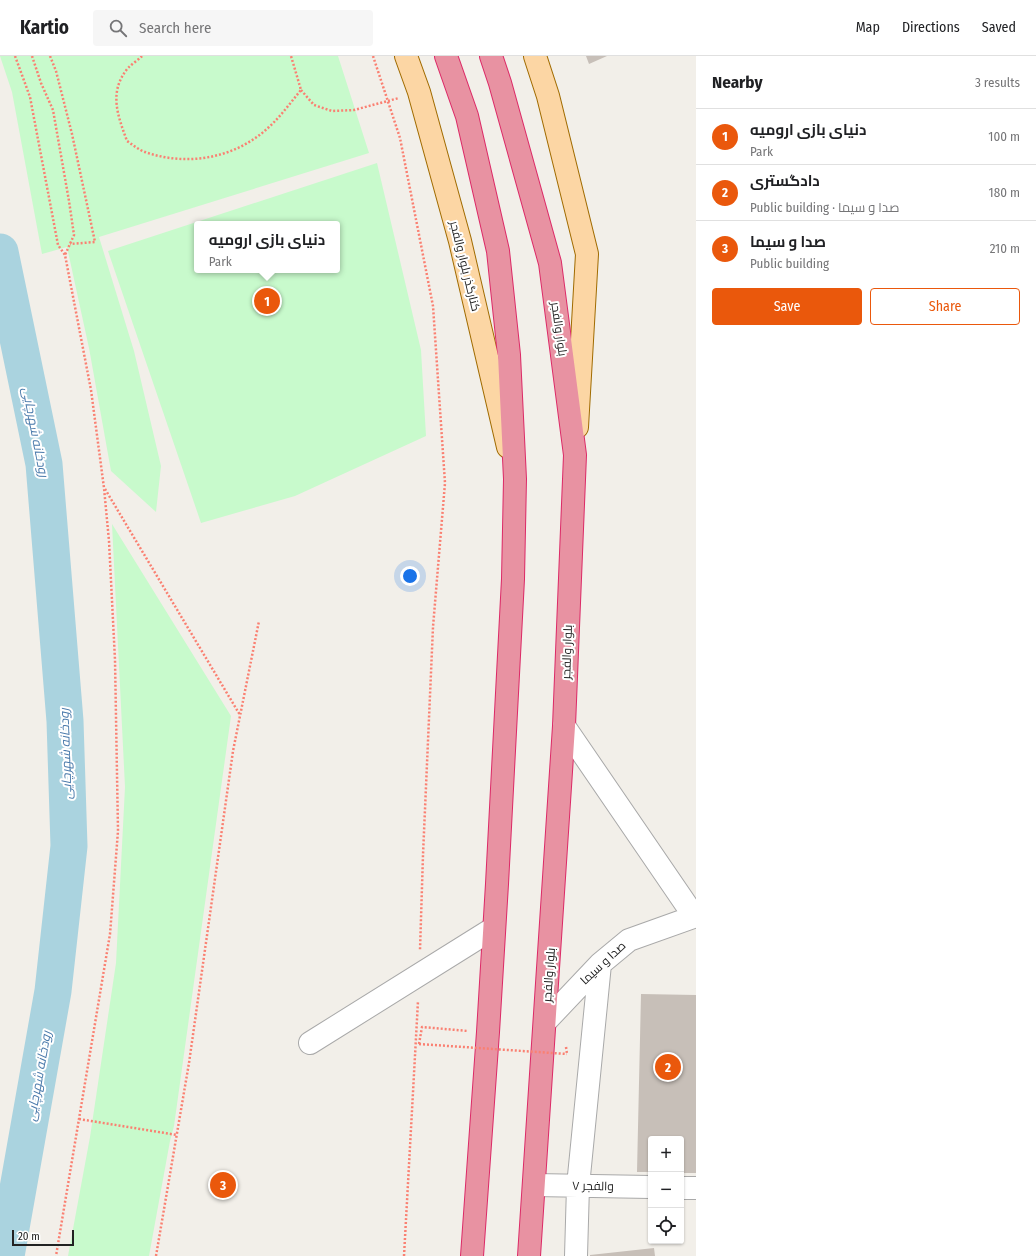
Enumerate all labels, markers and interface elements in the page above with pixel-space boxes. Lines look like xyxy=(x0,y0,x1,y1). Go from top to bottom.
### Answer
search box xyxy=(93,10,373,46)
text: Kartio xyxy=(20,16,69,39)
icon: search xyxy=(107,17,129,39)
text: Search here xyxy=(139,19,211,37)
text: Map xyxy=(856,19,880,36)
text: Directions xyxy=(902,19,960,36)
text: Saved xyxy=(982,19,1016,36)
text: Nearby xyxy=(712,72,763,93)
text: 3 results xyxy=(975,75,1020,90)
text: دنیای بازی ارومیه xyxy=(750,121,867,139)
text: 1 xyxy=(722,129,728,144)
text: 100 m xyxy=(988,129,1020,144)
text: Park xyxy=(750,144,773,159)
text: دادگستری xyxy=(750,172,820,190)
text: 2 xyxy=(722,185,728,200)
text: 180 m xyxy=(989,185,1020,200)
text: Public building · صدا و سیما xyxy=(750,200,899,215)
street label: کنارگذر بلوار والفجر xyxy=(447,218,483,313)
popup xyxy=(194,221,340,273)
text: دنیای بازی ارومیه xyxy=(209,231,325,249)
text: صدا و سیما xyxy=(750,233,826,251)
text: 3 xyxy=(722,241,728,256)
text: 210 m xyxy=(990,241,1020,256)
text: Park xyxy=(209,254,232,269)
text: Public building xyxy=(750,256,829,271)
pin: 1 xyxy=(254,286,280,316)
button: Save xyxy=(712,288,862,325)
button: Share xyxy=(870,288,1020,325)
street label: بلوار والفجر xyxy=(548,300,570,357)
water label: رودخانه شهرچایی xyxy=(18,386,52,480)
your location xyxy=(400,566,420,586)
street label: بلوار والفجر xyxy=(559,624,575,681)
water label: رودخانه شهرچایی xyxy=(56,707,76,800)
street label: صدا و سیما xyxy=(577,939,629,987)
street label: بلوار والفجر xyxy=(540,947,558,1004)
water label: رودخانه شهرچایی xyxy=(23,1028,55,1122)
pin: 2 xyxy=(655,1052,681,1082)
map controls xyxy=(648,1136,684,1244)
button: + xyxy=(648,1136,684,1172)
pin: 3 xyxy=(210,1170,236,1200)
button: − xyxy=(648,1172,684,1208)
street label: والفجر ۷ xyxy=(572,1179,614,1193)
button: locate xyxy=(648,1208,684,1244)
scale bar xyxy=(12,1228,74,1247)
text: 20 m xyxy=(18,1230,40,1243)

